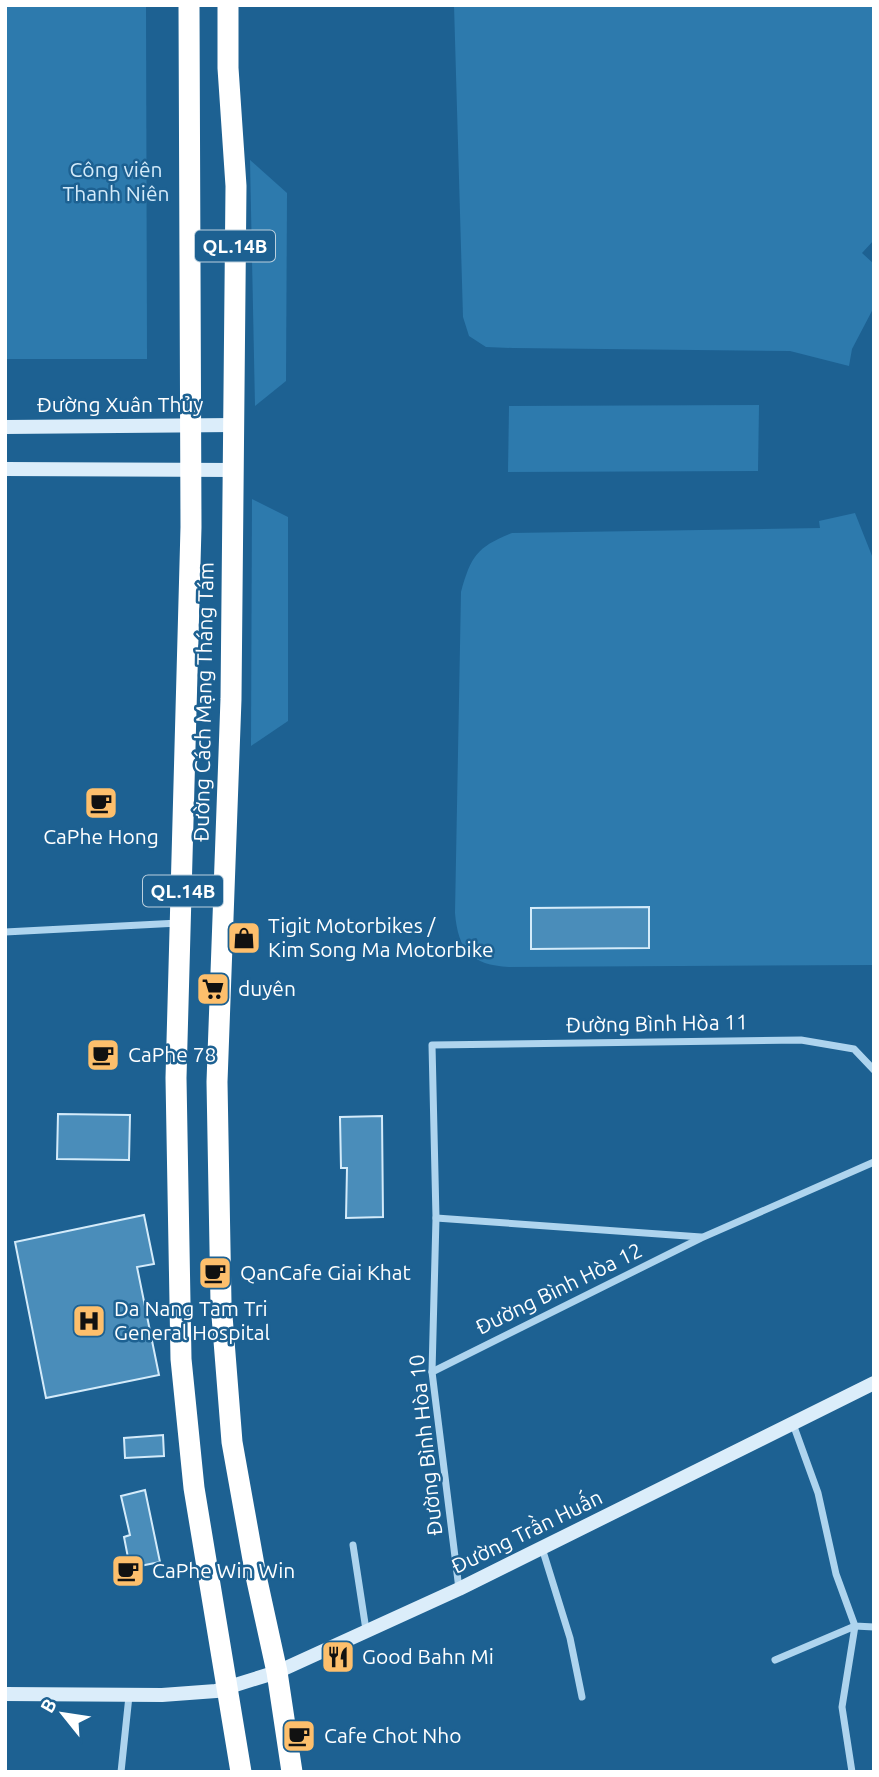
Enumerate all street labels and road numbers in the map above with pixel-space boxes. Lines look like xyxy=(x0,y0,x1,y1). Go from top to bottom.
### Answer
road number: QL.14B xyxy=(195,230,275,262)
street label: Đường Xuân Thủy xyxy=(37,392,203,416)
street label: Đường Cách Mạng Tháng Tám xyxy=(189,562,217,842)
road number: QL.14B xyxy=(143,876,223,906)
street label: Đường Bình Hòa 11 xyxy=(566,1009,748,1037)
street label: Đường Bình Hòa 12 xyxy=(471,1237,646,1339)
street label: Đường Bình Hòa 10 xyxy=(404,1353,446,1537)
street label: Đường Trần Huấn xyxy=(446,1482,606,1578)

